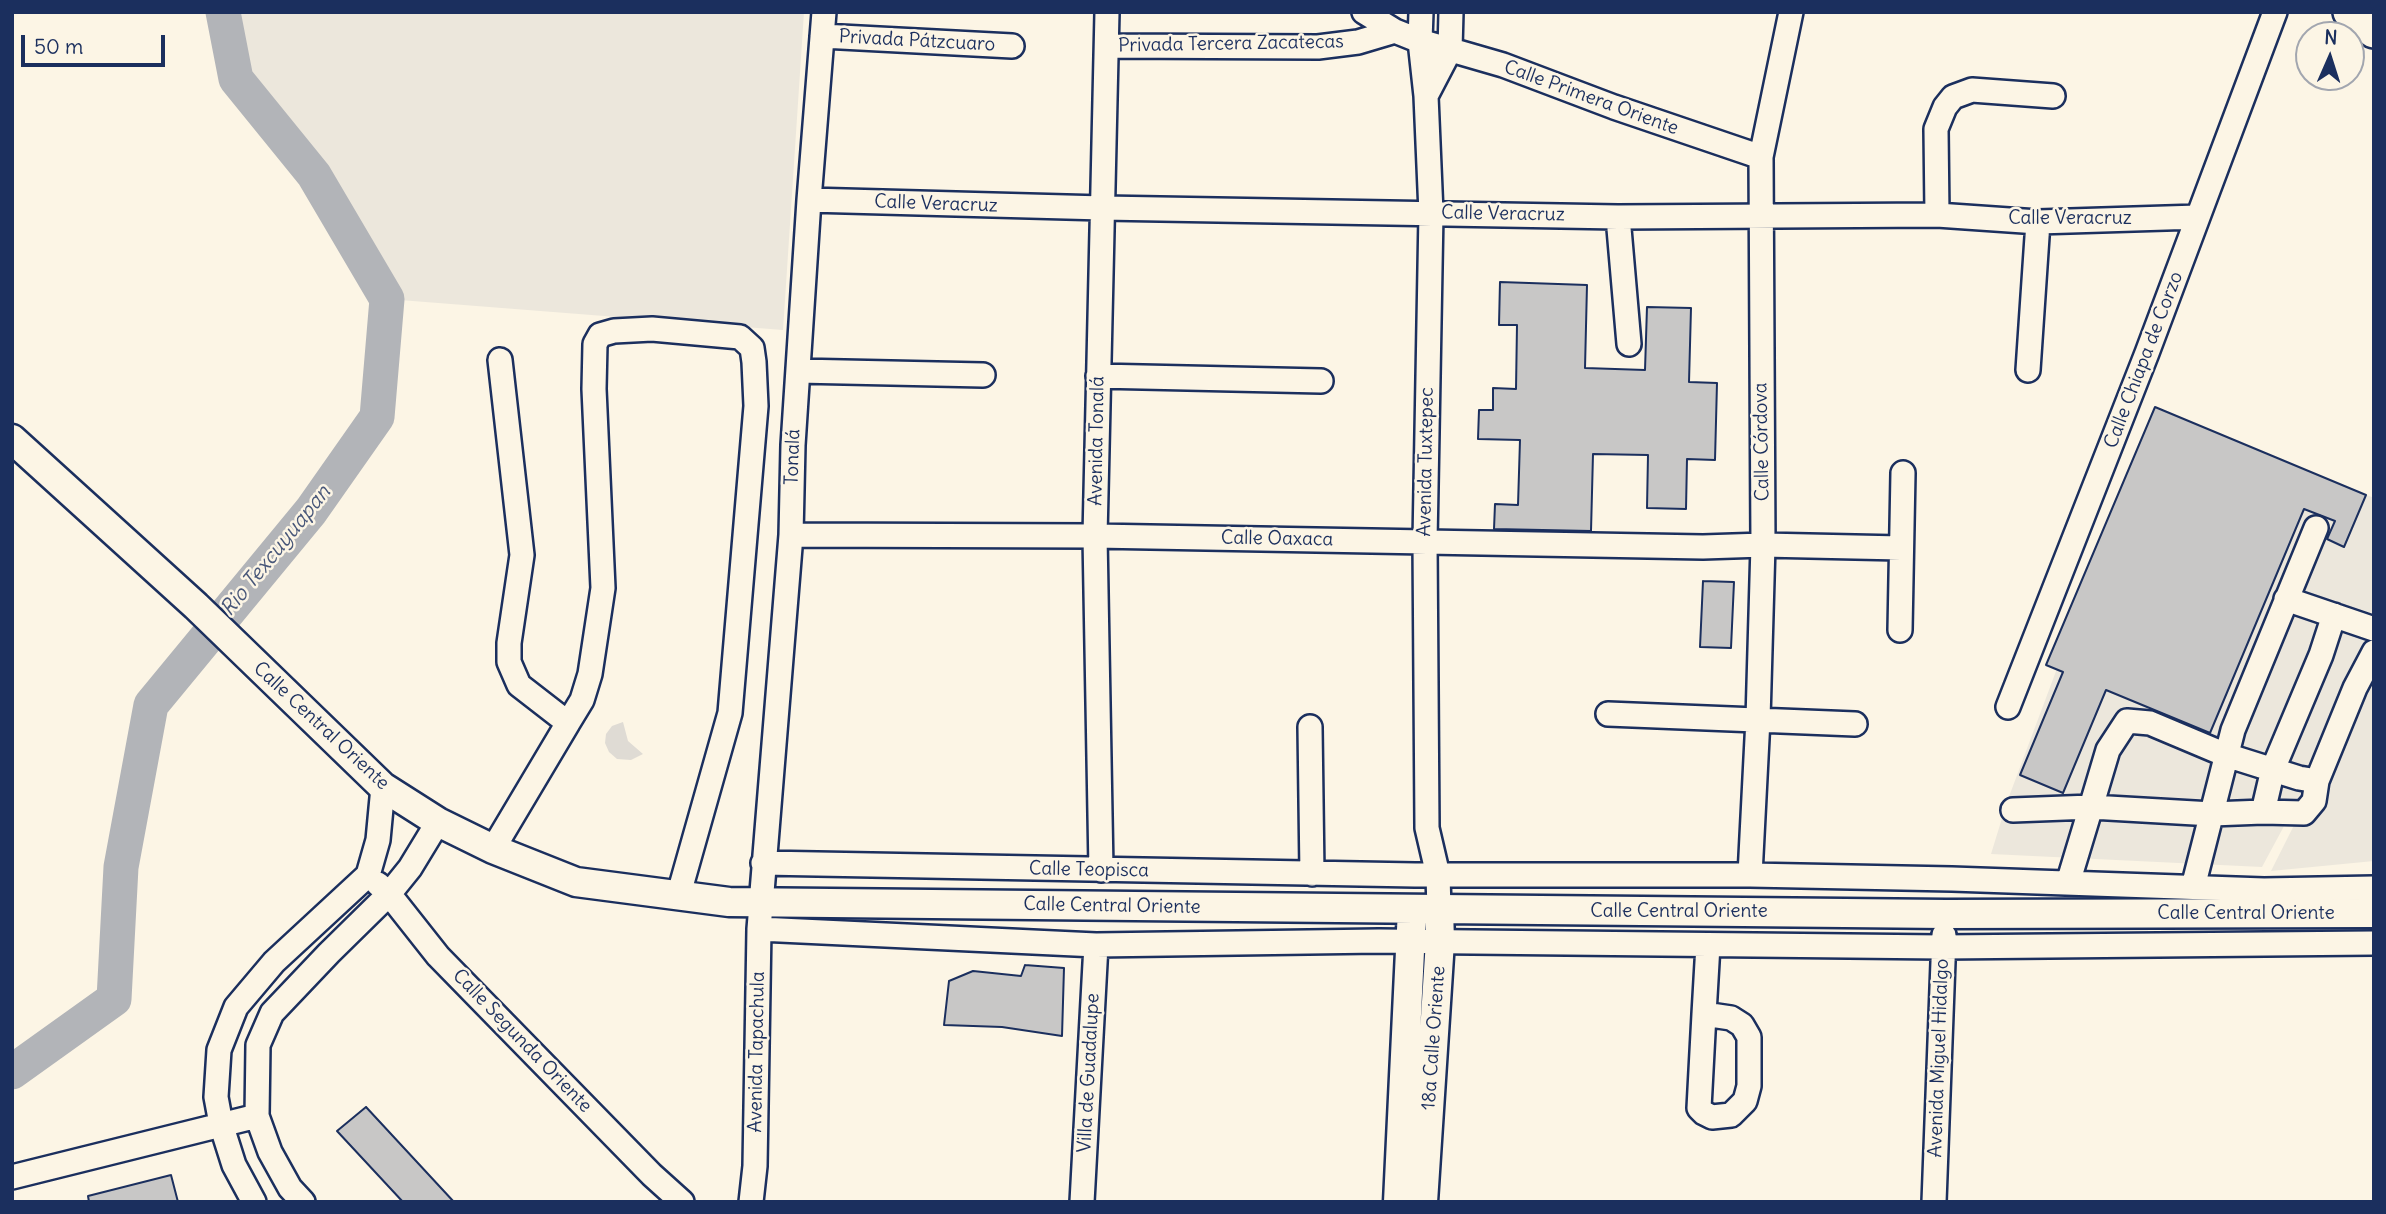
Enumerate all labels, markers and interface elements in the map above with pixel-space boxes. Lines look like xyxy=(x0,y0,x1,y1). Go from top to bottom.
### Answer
scale bar xyxy=(24,21,168,65)
north arrow xyxy=(2295,21,2365,91)
text: N xyxy=(2324,25,2338,49)
street label: Privada Pátzcuaro xyxy=(838,26,996,56)
street label: Privada Tercera Zacatecas xyxy=(1118,31,1344,57)
text: 50 m xyxy=(34,33,83,60)
street label: Calle Primera Oriente xyxy=(1501,56,1681,140)
street label: Calle Veracruz xyxy=(874,190,998,218)
street label: Calle Veracruz xyxy=(1441,202,1565,226)
street label: Calle Veracruz xyxy=(2008,208,2132,230)
street label: Calle Chiapa de Corzo xyxy=(2100,268,2188,452)
street label: Avenida Tonalá xyxy=(1084,376,1110,506)
street label: Calle Córdova xyxy=(1750,382,1774,502)
street label: Avenida Tuxtepec xyxy=(1413,387,1439,537)
street label: Tonalá xyxy=(781,428,805,486)
water label: Rio Texcuyuapan xyxy=(216,481,336,621)
street label: Calle Oaxaca xyxy=(1221,527,1333,551)
street label: Calle Central Oriente xyxy=(248,657,394,795)
street label: Calle Teopisca xyxy=(1029,858,1149,882)
street label: Calle Central Oriente xyxy=(1023,893,1201,919)
street label: Calle Central Oriente xyxy=(1590,901,1768,923)
street label: Calle Central Oriente xyxy=(2157,903,2335,925)
street label: Avenida Miguel Hidalgo xyxy=(1924,958,1954,1158)
street label: Calle Segunda Oriente xyxy=(448,964,596,1118)
street label: 18a Calle Oriente xyxy=(1418,965,1450,1111)
street label: Avenida Tapachula xyxy=(744,971,770,1133)
street label: Villa de Guadalupe xyxy=(1073,993,1105,1153)

